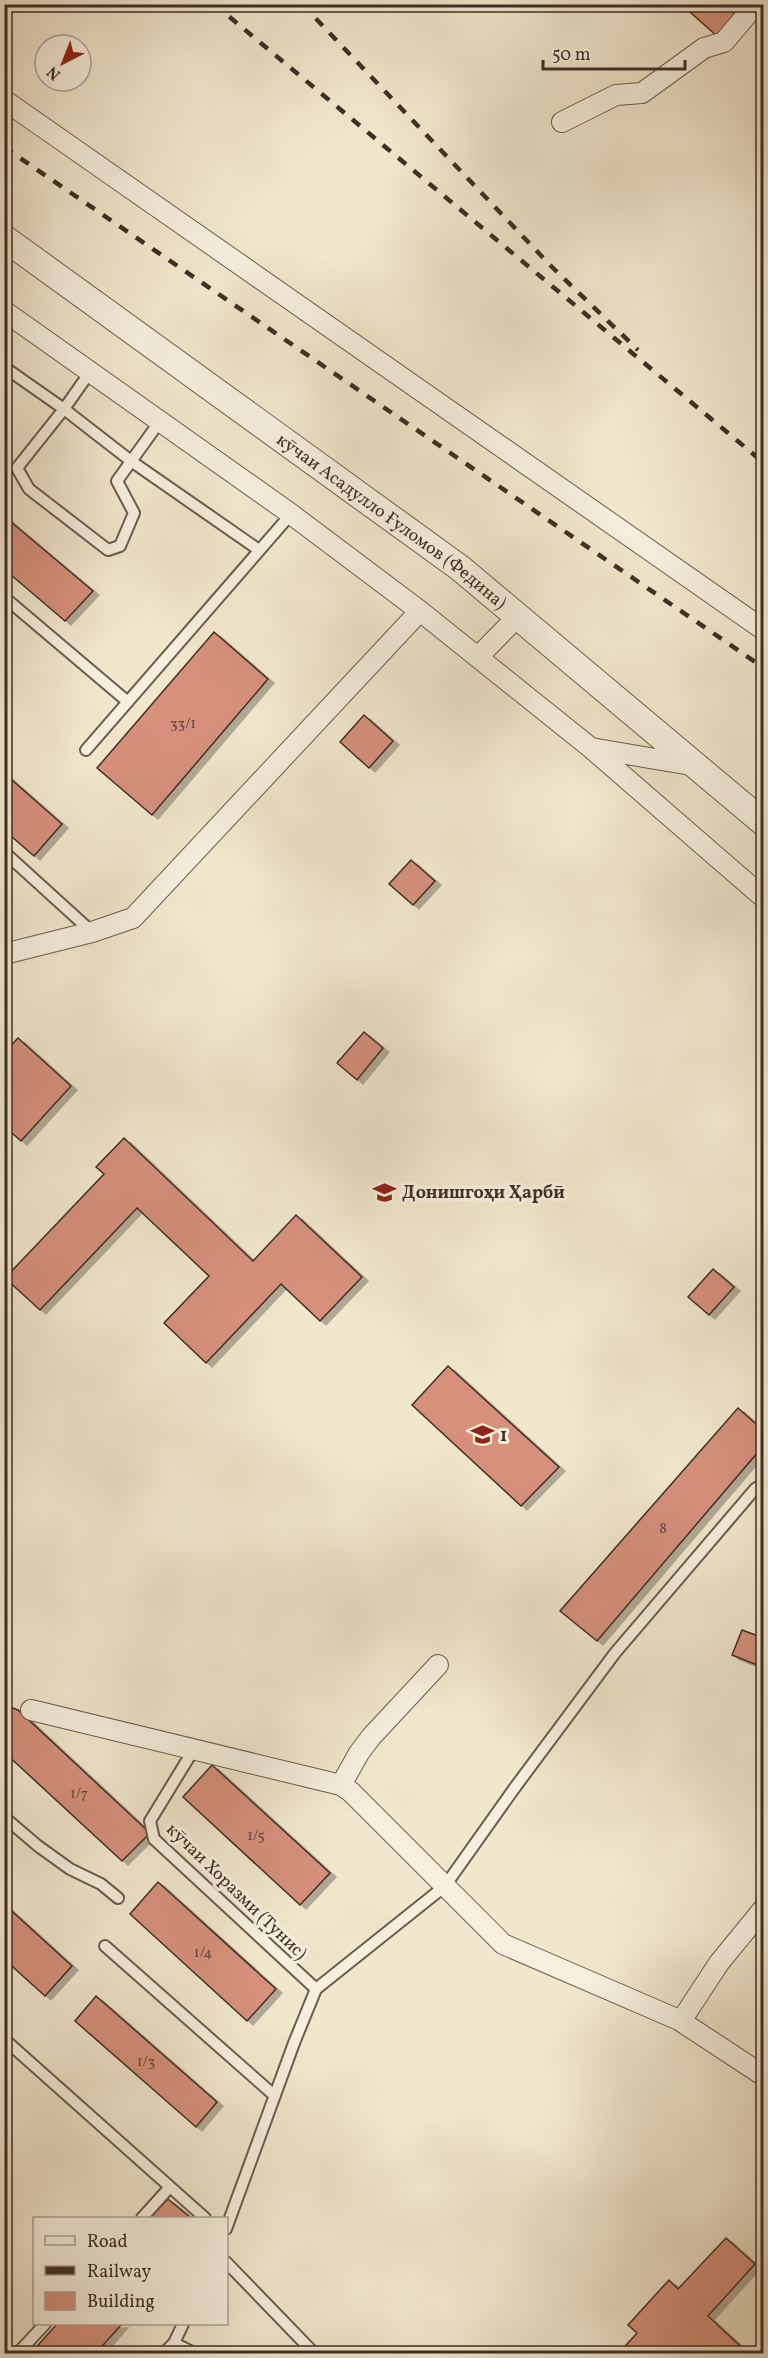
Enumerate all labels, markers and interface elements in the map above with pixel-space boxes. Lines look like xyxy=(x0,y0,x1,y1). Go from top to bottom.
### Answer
north arrow xyxy=(33,33,93,93)
scale bar xyxy=(543,33,686,71)
text: 50 m xyxy=(552,43,591,68)
text: N xyxy=(42,60,66,85)
street label: кӯчаи Асадулло Ғуломов (Федина) xyxy=(271,428,511,616)
house number: 33/1 xyxy=(170,714,196,735)
school or university icon: Донишгоҳи Ҳарбӣ xyxy=(371,1179,397,1205)
place label: Донишгоҳи Ҳарбӣ xyxy=(402,1181,565,1206)
school or university icon: 1 xyxy=(469,1422,495,1448)
place label: 1 xyxy=(500,1424,507,1449)
house number: 8 xyxy=(659,1519,667,1540)
house number: 1/7 xyxy=(70,1784,88,1805)
street label: кӯчаи Хоразми (Тунис) xyxy=(160,1818,312,1966)
house number: 1/5 xyxy=(247,1826,265,1847)
house number: 1/4 xyxy=(194,1943,212,1964)
house number: 1/3 xyxy=(137,2052,155,2073)
legend xyxy=(33,2217,228,2325)
text: Road xyxy=(87,2230,128,2255)
text: Railway xyxy=(87,2260,151,2285)
text: Building xyxy=(87,2290,155,2315)

